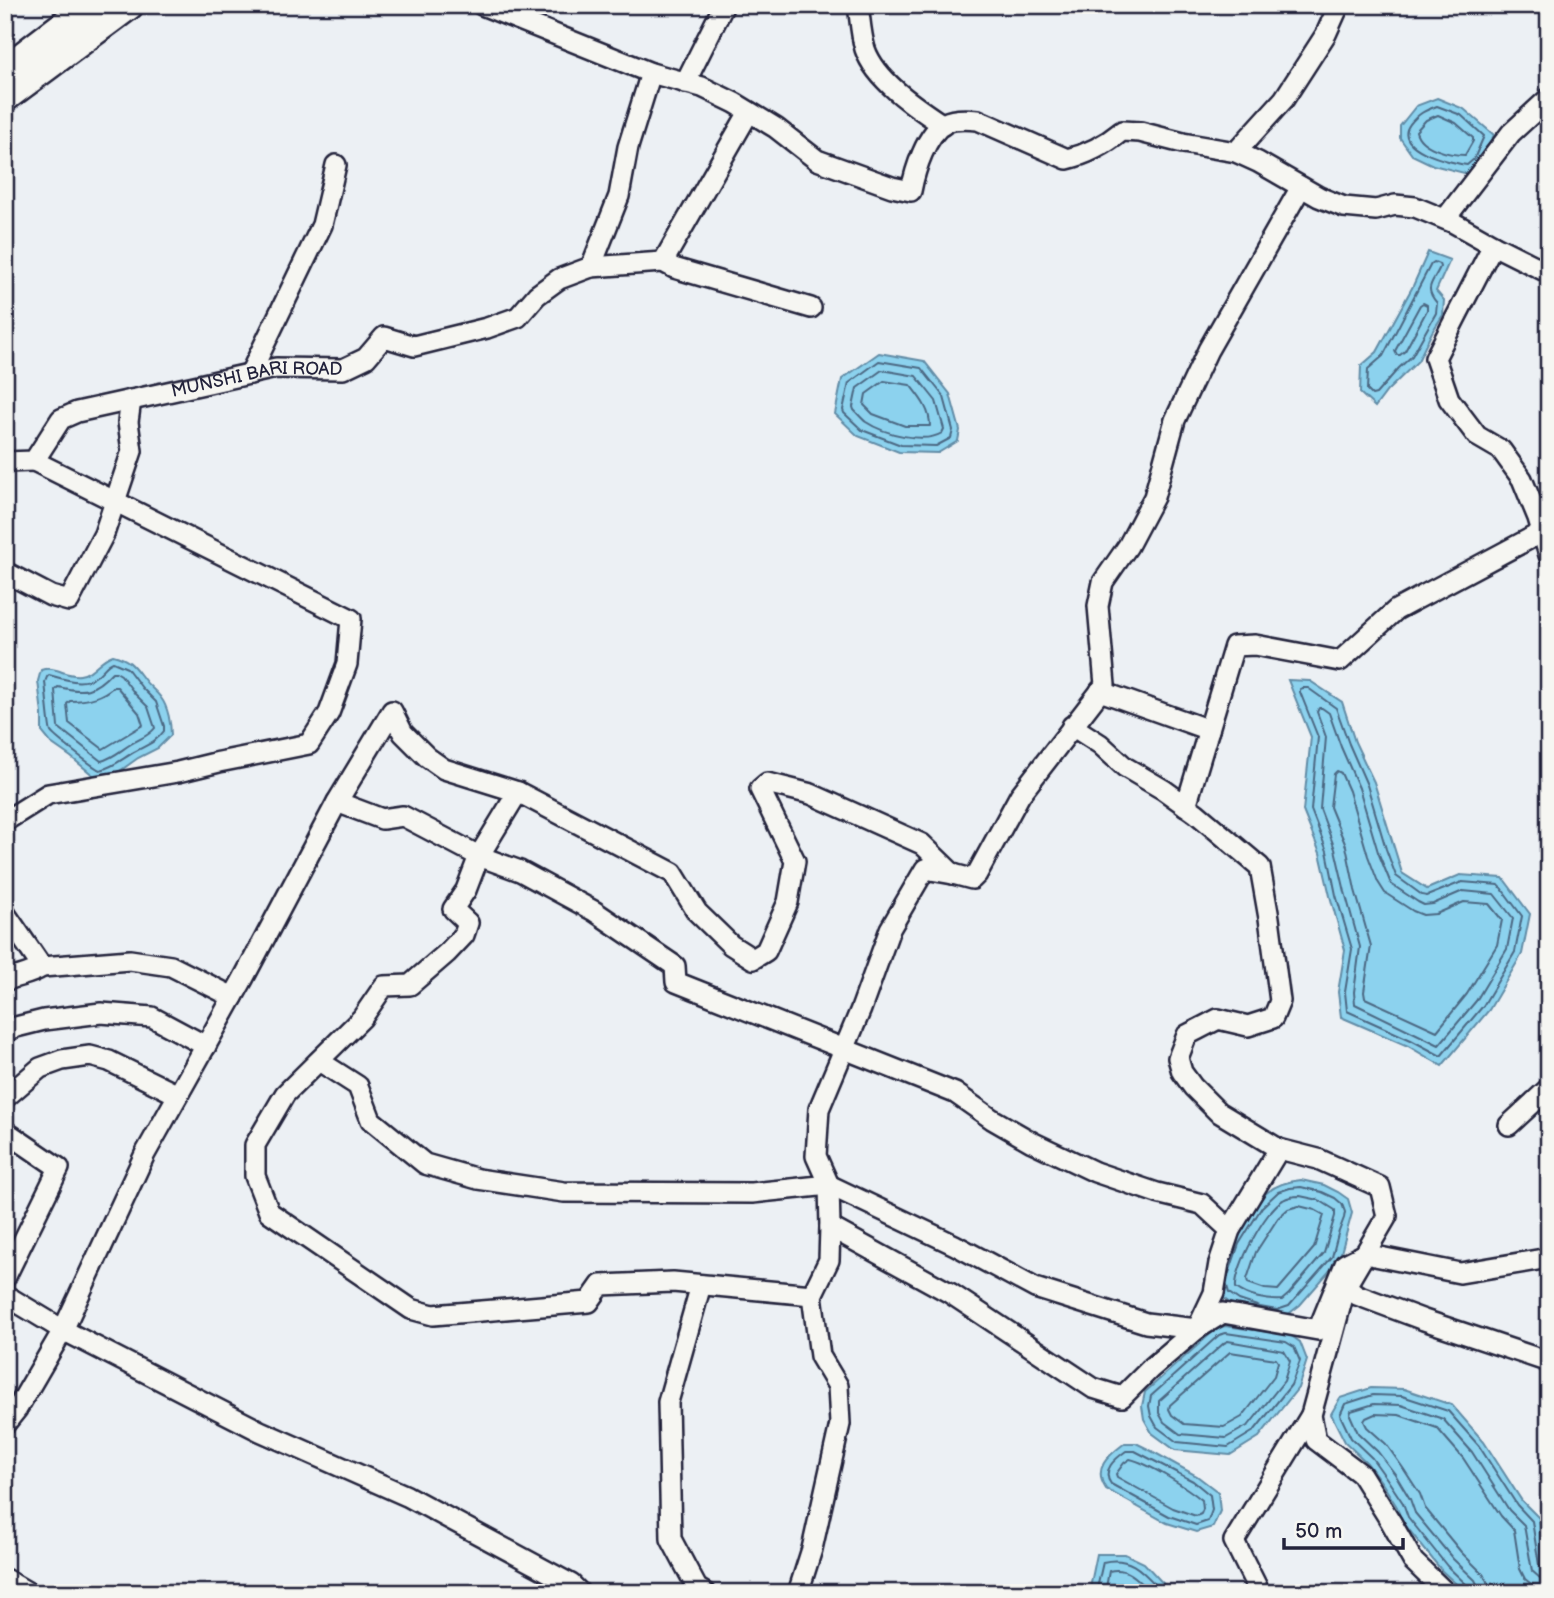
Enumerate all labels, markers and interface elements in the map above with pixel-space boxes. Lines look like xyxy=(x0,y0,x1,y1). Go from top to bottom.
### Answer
street label: MUNSHI BARI ROAD xyxy=(169,356,343,401)
scale bar xyxy=(1284,1507,1404,1551)
text: 50 m xyxy=(1295,1519,1342,1544)

